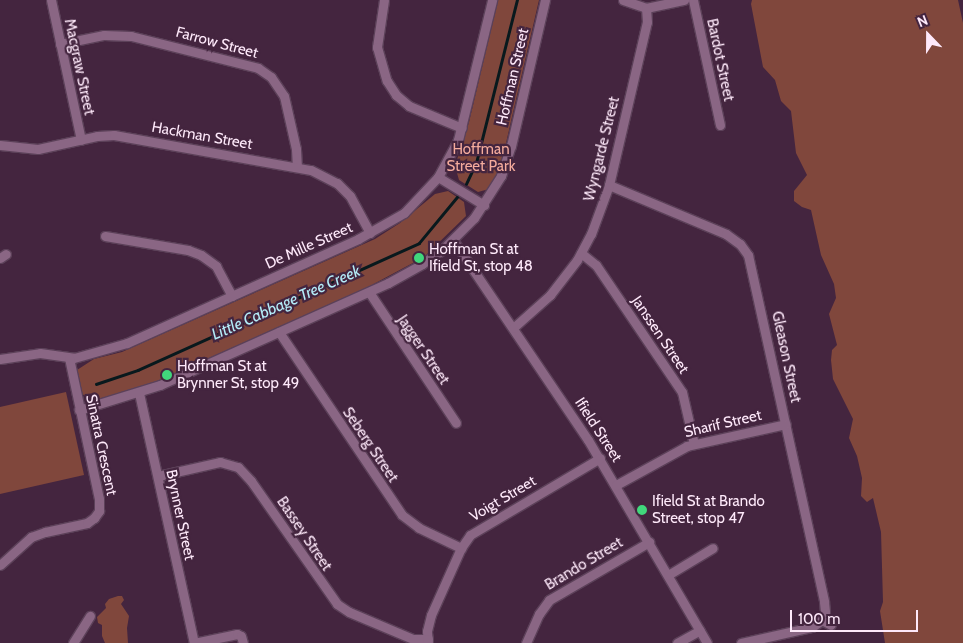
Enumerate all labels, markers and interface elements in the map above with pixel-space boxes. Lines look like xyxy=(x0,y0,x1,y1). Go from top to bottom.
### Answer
north arrow xyxy=(903,10,953,60)
text: N xyxy=(914,11,930,31)
street label: Macgraw Street xyxy=(60,17,98,117)
street label: Bardot Street xyxy=(702,17,738,103)
street label: Farrow Street xyxy=(174,23,260,63)
street label: Hoffman Street xyxy=(493,27,533,127)
street label: Wyngarde Street xyxy=(580,95,624,203)
street label: Hackman Street xyxy=(150,118,254,154)
park label: Hoffman Street Park xyxy=(447,140,515,175)
street label: De Mille Street xyxy=(263,219,355,273)
place label: Hoffman St at Ifield St, stop 48 xyxy=(429,240,533,275)
marker: Hoffman St at Ifield St, stop 48 xyxy=(413,252,425,264)
water label: Little Cabbage Tree Creek xyxy=(209,262,363,344)
street label: Janssen Street xyxy=(627,293,693,377)
street label: Gleason Street xyxy=(768,310,804,404)
street label: Jagger Street xyxy=(393,312,453,388)
place label: Hoffman St at Brynner St, stop 49 xyxy=(177,357,299,392)
marker: Hoffman St at Brynner St, stop 49 xyxy=(161,369,173,381)
street label: Sinatra Crescent xyxy=(82,393,120,497)
street label: Ifield Street xyxy=(571,394,625,466)
street label: Seberg Street xyxy=(338,404,402,486)
street label: Sharif Street xyxy=(683,406,763,442)
street label: Brynner Street xyxy=(162,468,198,562)
street label: Voigt Street xyxy=(467,472,539,526)
place label: Ifield St at Brando Street, stop 47 xyxy=(652,492,765,527)
street label: Bassey Street xyxy=(273,493,335,575)
marker: Ifield St at Brando Street, stop 47 xyxy=(636,504,648,516)
street label: Brando Street xyxy=(542,534,626,594)
scale bar xyxy=(793,600,920,632)
text: 100 m xyxy=(798,610,840,628)

